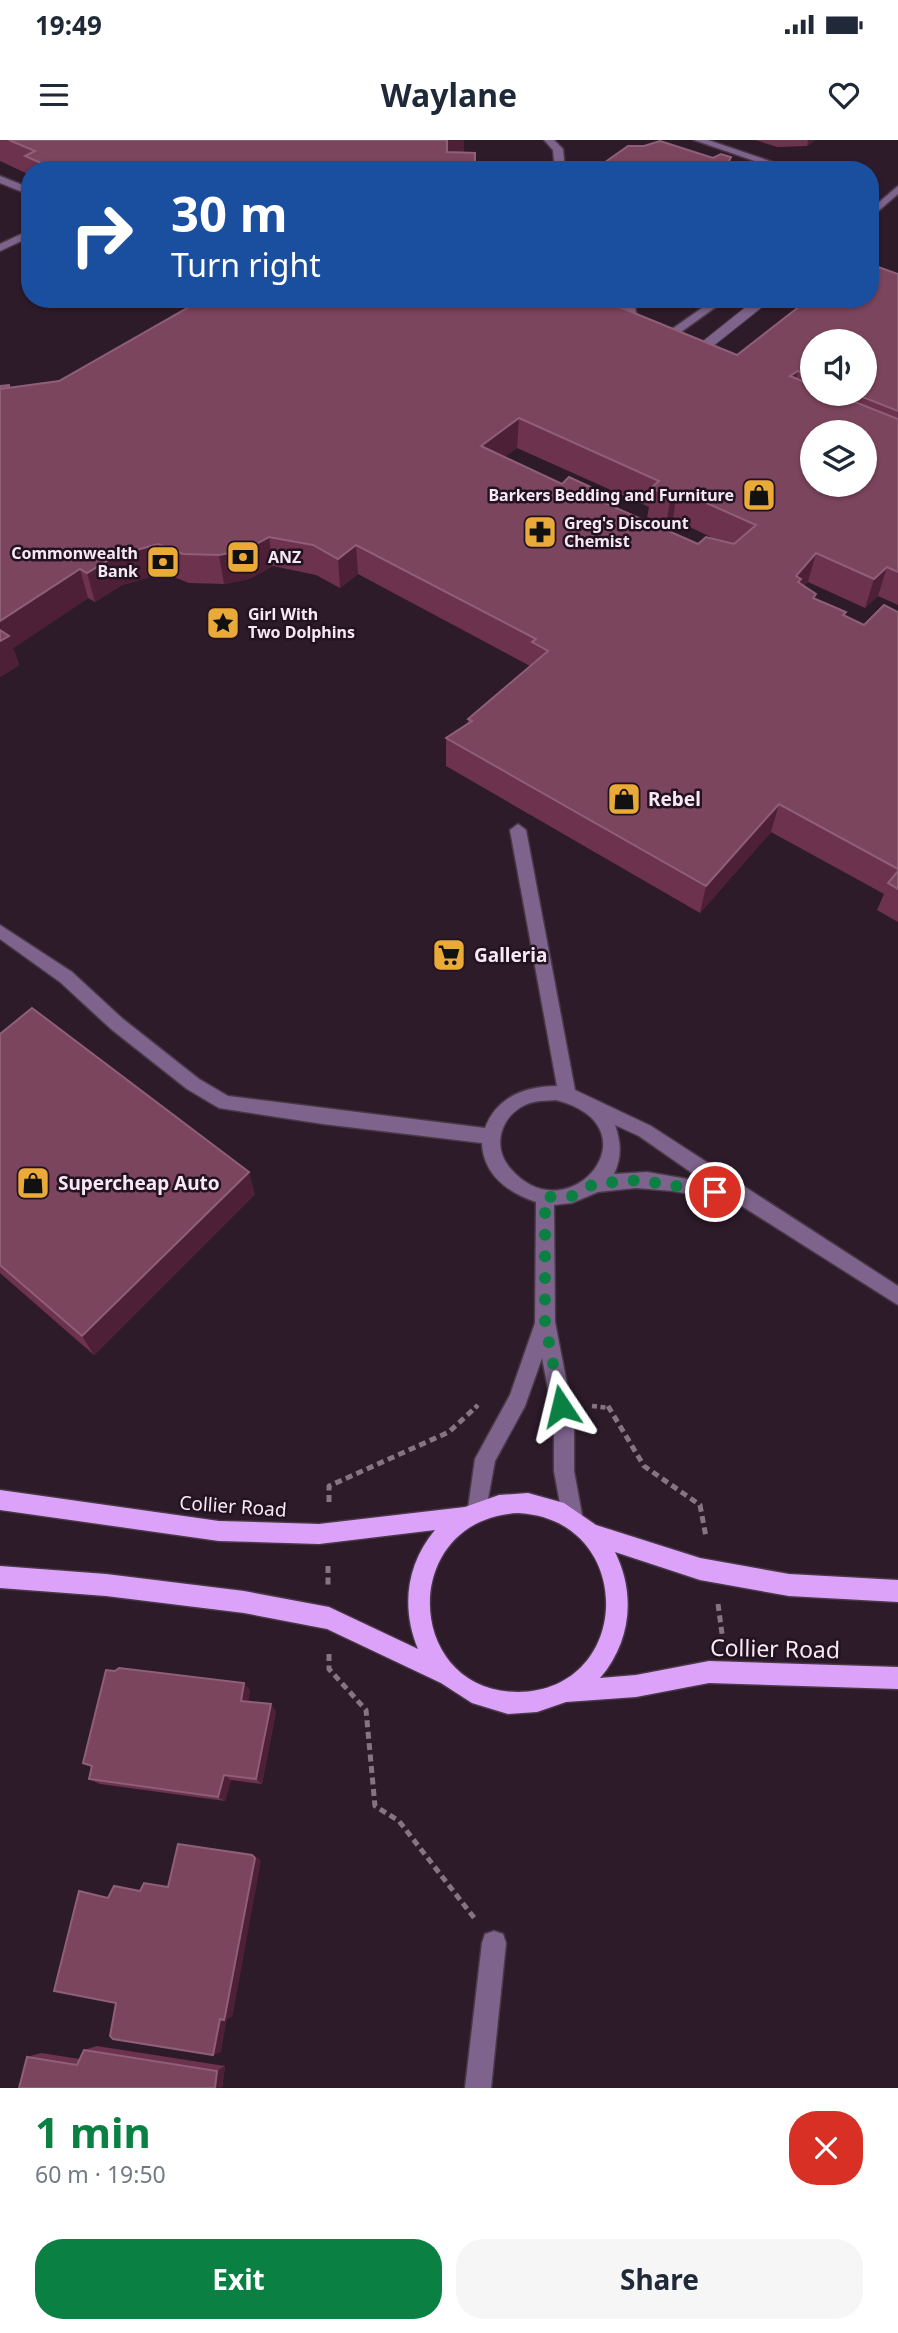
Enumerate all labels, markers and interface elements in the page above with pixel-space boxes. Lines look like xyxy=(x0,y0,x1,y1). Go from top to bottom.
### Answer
text: 19:49 xyxy=(35,7,102,43)
text: Waylane xyxy=(381,73,517,116)
icon: menu xyxy=(35,76,73,114)
icon: heart xyxy=(825,76,863,114)
text: 30 m xyxy=(171,180,288,246)
icon: right xyxy=(56,189,147,280)
text: Turn right xyxy=(171,243,321,286)
map controls xyxy=(800,329,877,497)
button: sound xyxy=(800,329,877,406)
button: layers xyxy=(800,420,877,497)
shop icon: Barkers Bedding and Furniture xyxy=(740,476,778,514)
place label: Barkers Bedding and Furniture xyxy=(488,484,734,506)
place label: Greg's Discount Chemist xyxy=(564,512,689,552)
pharmacy icon: Greg's Discount Chemist xyxy=(521,513,559,551)
bank icon: ANZ xyxy=(224,538,262,576)
place label: Commonwealth Bank xyxy=(11,542,138,582)
bank icon: Commonwealth Bank xyxy=(144,543,182,581)
place label: ANZ xyxy=(268,546,301,568)
place label: Girl With Two Dolphins xyxy=(248,603,355,643)
place icon: Girl With Two Dolphins xyxy=(204,604,242,642)
shop icon: Rebel xyxy=(605,780,643,818)
place label: Rebel xyxy=(648,786,701,812)
supermarket icon: Galleria xyxy=(430,936,468,974)
place label: Galleria xyxy=(474,942,547,968)
pin xyxy=(685,1162,745,1222)
shop icon: Supercheap Auto xyxy=(14,1164,52,1202)
place label: Supercheap Auto xyxy=(58,1170,220,1196)
icon: arrive xyxy=(696,1173,734,1211)
position arrow xyxy=(524,1369,598,1443)
street label: Collier Road xyxy=(179,1489,287,1523)
street label: Collier Road xyxy=(710,1631,840,1665)
text: 1 min xyxy=(35,2103,151,2160)
button: close xyxy=(789,2111,863,2185)
text: 60 m · 19:50 xyxy=(35,2158,166,2190)
button: Exit xyxy=(35,2239,442,2319)
button: Share xyxy=(456,2239,863,2319)

